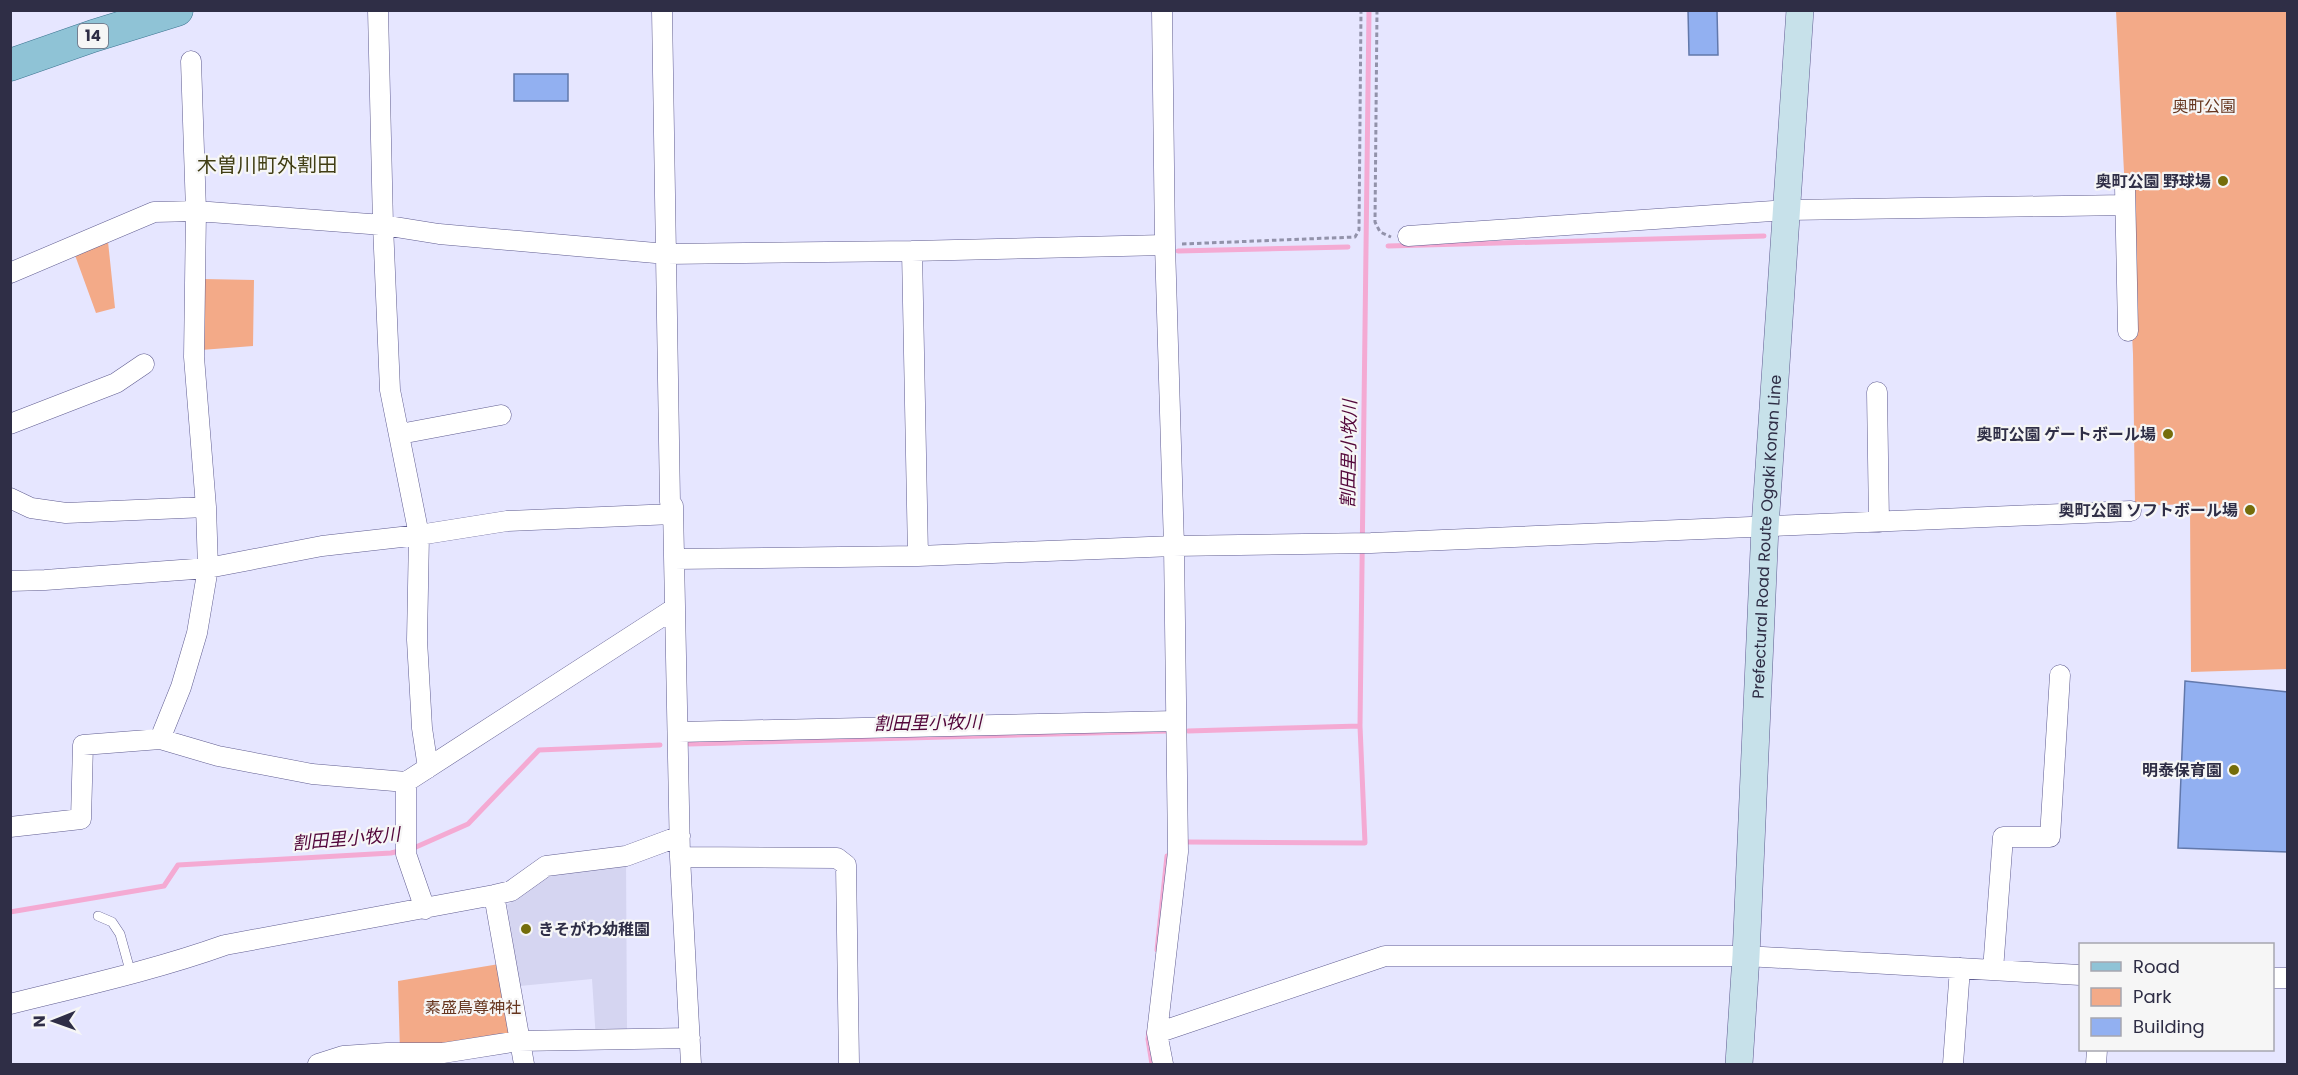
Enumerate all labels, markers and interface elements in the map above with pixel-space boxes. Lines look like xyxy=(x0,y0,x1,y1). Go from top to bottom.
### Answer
road number: 14 xyxy=(78,24,108,48)
park label: 奥町公園 xyxy=(2172,95,2236,118)
district label: 木曽川町外割田 xyxy=(197,151,337,179)
place label: 奥町公園 野球場 xyxy=(2096,170,2211,193)
marker: 奥町公園 野球場 xyxy=(2216,174,2230,188)
street label: Prefectural Road Route Ogaki Konan Line xyxy=(1746,374,1787,699)
water label: 割田里小牧川 xyxy=(1335,398,1362,508)
place label: 奥町公園 ゲートボール場 xyxy=(1977,423,2156,446)
marker: 奥町公園 ゲートボール場 xyxy=(2161,427,2175,441)
place label: 奥町公園 ソフトボール場 xyxy=(2059,499,2238,522)
marker: 奥町公園 ソフトボール場 xyxy=(2243,503,2257,517)
water label: 割田里小牧川 xyxy=(874,709,984,736)
place label: 明泰保育園 xyxy=(2142,759,2222,782)
marker: 明泰保育園 xyxy=(2227,763,2241,777)
water label: 割田里小牧川 xyxy=(291,821,403,856)
place label: きそがわ幼稚園 xyxy=(538,918,650,941)
marker: きそがわ幼稚園 xyxy=(519,922,533,936)
legend xyxy=(2079,943,2274,1051)
text: Road xyxy=(2133,954,2180,979)
text: Park xyxy=(2133,984,2172,1009)
north arrow xyxy=(24,991,84,1051)
park label: 素盛鳥尊神社 xyxy=(425,996,521,1019)
text: Building xyxy=(2133,1014,2205,1039)
text: N xyxy=(28,1015,51,1027)

